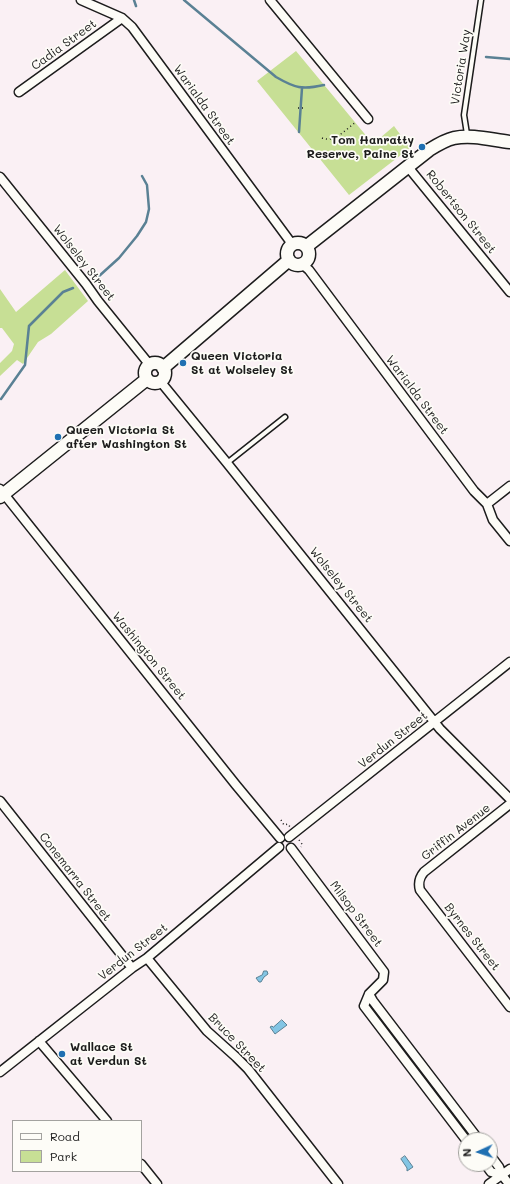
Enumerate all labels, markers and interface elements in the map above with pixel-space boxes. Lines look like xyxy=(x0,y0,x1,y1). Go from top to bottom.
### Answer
street label: Cadia Street xyxy=(29,17,99,73)
street label: Victoria Way xyxy=(448,28,474,106)
street label: Warialda Street xyxy=(170,62,238,148)
place label: Tom Hanratty Reserve, Paine St xyxy=(307,133,414,161)
marker: Tom Hanratty Reserve, Paine St xyxy=(417,142,427,152)
street label: Robertson Street xyxy=(423,168,499,256)
street label: Wolseley Street xyxy=(50,222,118,304)
place label: Queen Victoria St at Wolseley St xyxy=(191,349,293,377)
street label: Warialda Street xyxy=(383,353,451,437)
marker: Queen Victoria St at Wolseley St xyxy=(178,358,188,368)
place label: Queen Victoria St after Washington St xyxy=(66,423,187,451)
marker: Queen Victoria St after Washington St xyxy=(53,432,63,442)
street label: Wolseley Street xyxy=(306,544,376,626)
street label: Washington Street xyxy=(109,609,189,703)
street label: Verdun Street xyxy=(355,708,431,772)
street label: Griffin Avenue xyxy=(419,801,493,863)
street label: Conemarra Street xyxy=(36,830,114,924)
street label: Milsop Street xyxy=(327,878,385,950)
street label: Byrnes Street xyxy=(441,900,503,974)
street label: Verdun Street xyxy=(95,920,171,984)
street label: Bruce Street xyxy=(205,1010,269,1076)
place label: Wallace St at Verdun St xyxy=(70,1040,147,1068)
marker: Wallace St at Verdun St xyxy=(57,1049,67,1059)
legend xyxy=(12,1120,142,1172)
text: Road xyxy=(50,1128,80,1144)
north arrow xyxy=(458,1132,498,1172)
text: Park xyxy=(50,1148,77,1164)
text: N xyxy=(459,1148,474,1157)

